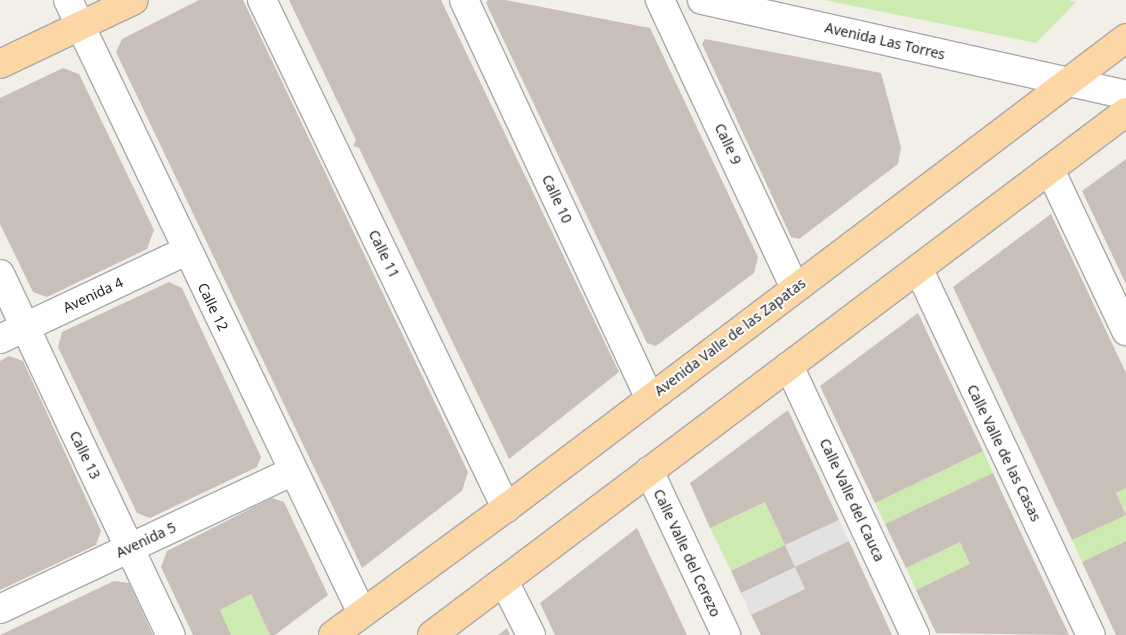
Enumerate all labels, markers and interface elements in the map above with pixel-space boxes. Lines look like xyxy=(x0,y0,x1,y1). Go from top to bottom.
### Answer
street label: Avenida Las Torres xyxy=(823,19,947,63)
street label: Calle 9 xyxy=(711,121,745,167)
street label: Calle 10 xyxy=(539,172,575,226)
street label: Calle 11 xyxy=(365,227,403,281)
street label: Avenida 4 xyxy=(60,274,126,316)
street label: Avenida Valle de las Zapatas xyxy=(651,275,809,399)
street label: Calle 12 xyxy=(194,280,232,334)
street label: Calle Valle de las Casas xyxy=(964,382,1044,524)
street label: Calle 13 xyxy=(66,428,104,482)
street label: Calle Valle del Cauca xyxy=(816,436,888,564)
street label: Calle Valle del Cerezo xyxy=(650,486,724,620)
street label: Avenida 5 xyxy=(113,519,179,561)

